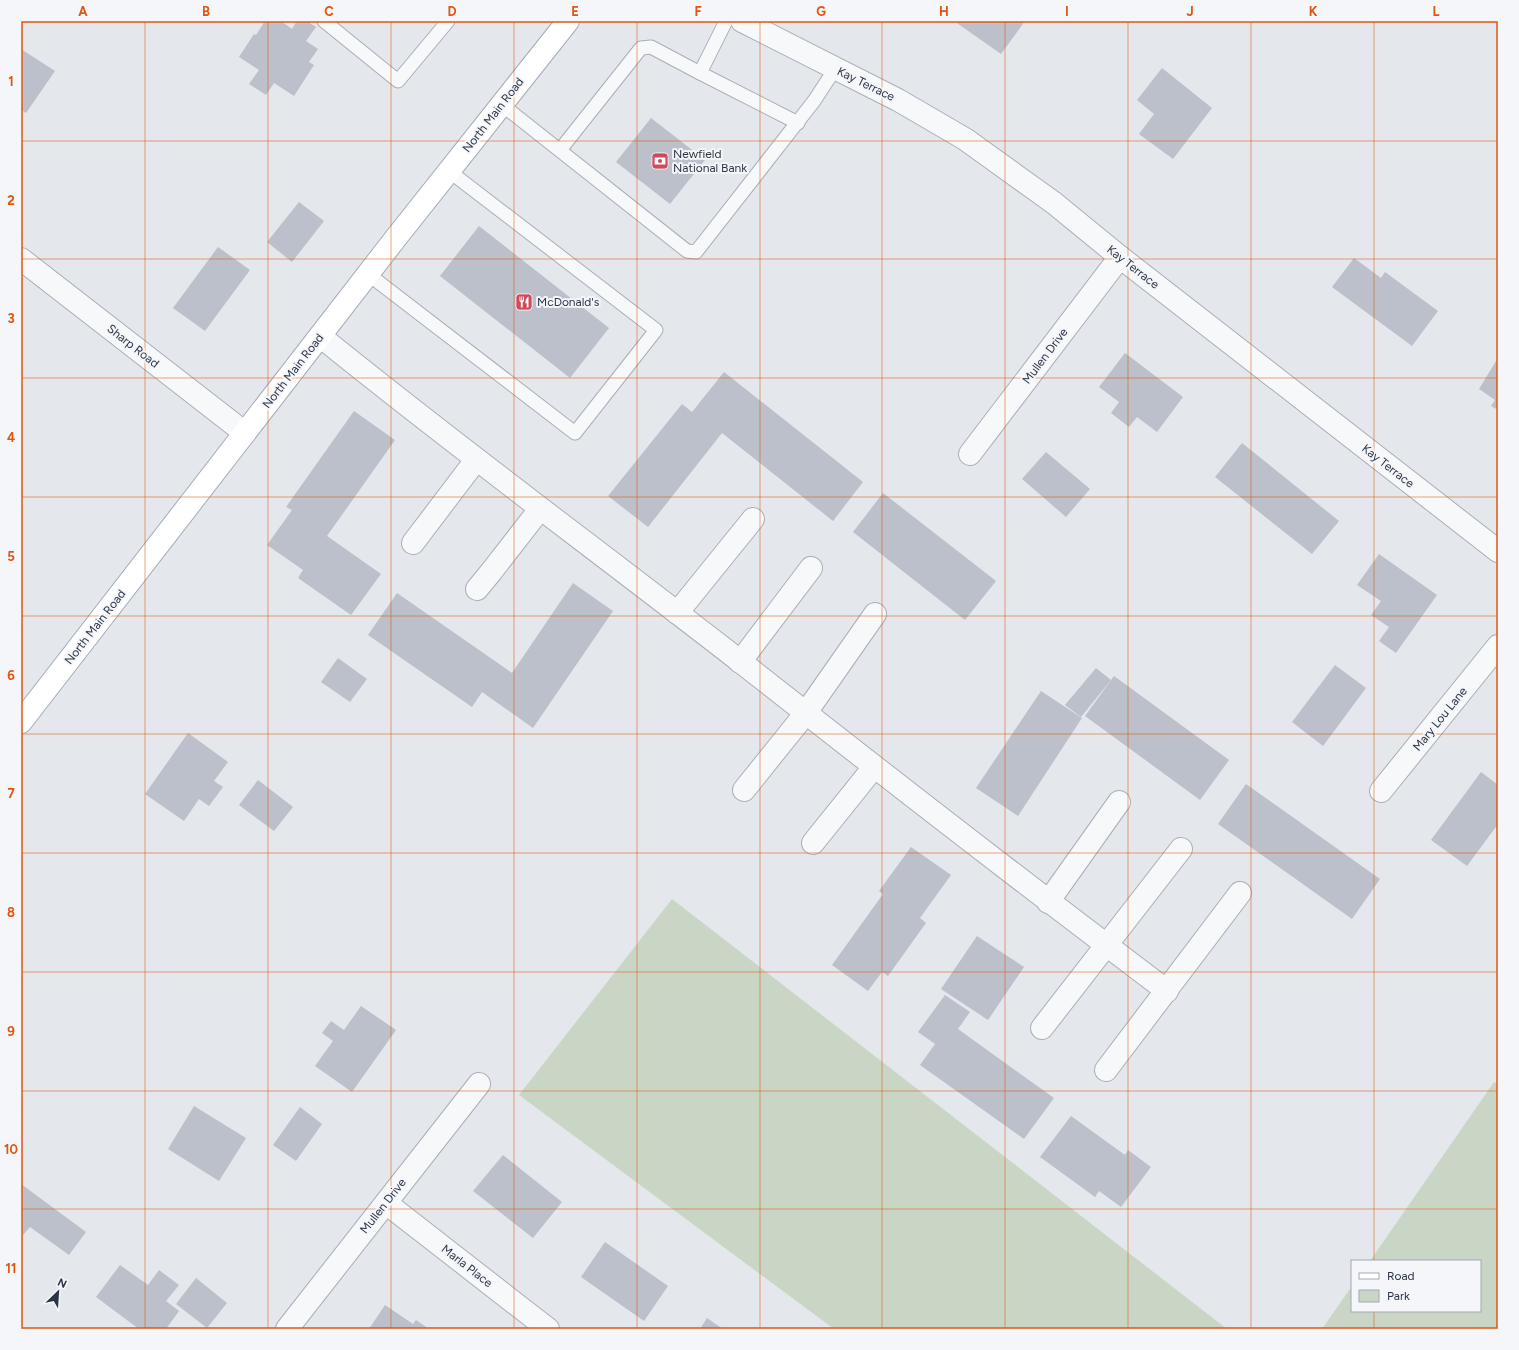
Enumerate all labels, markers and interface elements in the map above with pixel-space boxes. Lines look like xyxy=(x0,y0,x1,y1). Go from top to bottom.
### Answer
text: A xyxy=(78,4,88,19)
text: B xyxy=(202,4,210,19)
text: C xyxy=(324,4,334,19)
text: D xyxy=(447,4,457,19)
text: E xyxy=(571,4,579,19)
text: F xyxy=(694,4,702,19)
text: G xyxy=(816,4,826,19)
text: H xyxy=(939,4,949,19)
text: I xyxy=(1065,4,1069,19)
text: J xyxy=(1186,4,1194,19)
text: K xyxy=(1309,4,1318,19)
text: L xyxy=(1433,4,1440,19)
street label: Kay Terrace xyxy=(835,64,897,104)
text: 1 xyxy=(8,74,14,89)
street label: North Main Road xyxy=(460,75,526,155)
place label: Newfield National Bank xyxy=(673,147,747,175)
bank icon: Newfield National Bank xyxy=(650,151,670,171)
text: 2 xyxy=(7,193,15,208)
street label: Kay Terrace xyxy=(1104,242,1162,292)
restaurant icon: McDonald's xyxy=(514,292,534,312)
place label: McDonald's xyxy=(537,295,600,309)
text: 3 xyxy=(7,311,15,326)
street label: Sharp Road xyxy=(104,321,162,371)
street label: Mullen Drive xyxy=(1020,325,1071,387)
street label: North Main Road xyxy=(260,331,326,411)
text: 4 xyxy=(7,430,15,445)
street label: Kay Terrace xyxy=(1359,441,1417,491)
text: 5 xyxy=(7,549,15,564)
street label: North Main Road xyxy=(62,587,128,667)
text: 6 xyxy=(7,668,15,683)
street label: Mary Lou Lane xyxy=(1410,684,1470,754)
text: 7 xyxy=(7,786,15,801)
text: 8 xyxy=(7,905,15,920)
text: 9 xyxy=(7,1024,15,1039)
text: 10 xyxy=(4,1142,18,1157)
street label: Mullen Drive xyxy=(357,1175,409,1236)
street label: Marla Place xyxy=(439,1242,496,1291)
legend xyxy=(1351,1260,1481,1312)
text: 11 xyxy=(6,1261,16,1276)
text: Road xyxy=(1387,1269,1415,1283)
north arrow xyxy=(38,1272,78,1312)
text: N xyxy=(55,1276,69,1291)
text: Park xyxy=(1387,1289,1410,1303)

